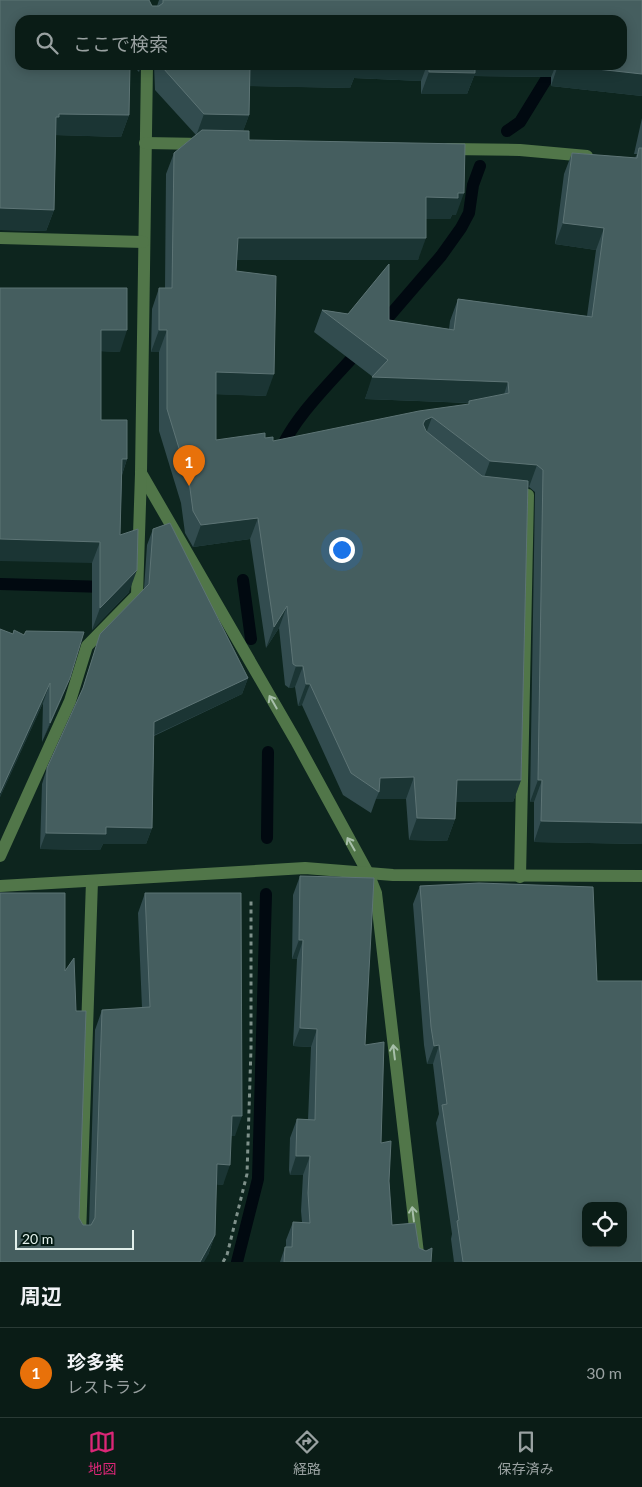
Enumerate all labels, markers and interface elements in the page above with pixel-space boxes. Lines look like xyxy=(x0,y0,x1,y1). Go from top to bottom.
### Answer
search box xyxy=(15,15,627,70)
icon: search xyxy=(33,29,61,57)
text: ここで検索 xyxy=(73,32,168,55)
pin: 1 xyxy=(173,445,205,486)
your location xyxy=(329,537,355,563)
one-way arrow xyxy=(268,694,278,709)
one-way arrow xyxy=(346,838,356,852)
one-way arrow xyxy=(389,1044,399,1060)
map controls xyxy=(582,1202,627,1247)
button: locate xyxy=(582,1202,627,1247)
one-way arrow xyxy=(408,1206,418,1222)
scale bar xyxy=(15,1227,134,1250)
text: 20 m xyxy=(22,1230,53,1247)
text: 周辺 xyxy=(20,1283,62,1308)
text: 珍多楽 xyxy=(67,1350,124,1373)
text: 1 xyxy=(31,1363,41,1382)
text: 30 m xyxy=(586,1363,622,1382)
text: レストラン xyxy=(67,1377,147,1396)
tab: 地図 xyxy=(88,1428,116,1478)
tab: 経路 xyxy=(293,1428,321,1478)
tab: 保存済み xyxy=(498,1428,554,1478)

